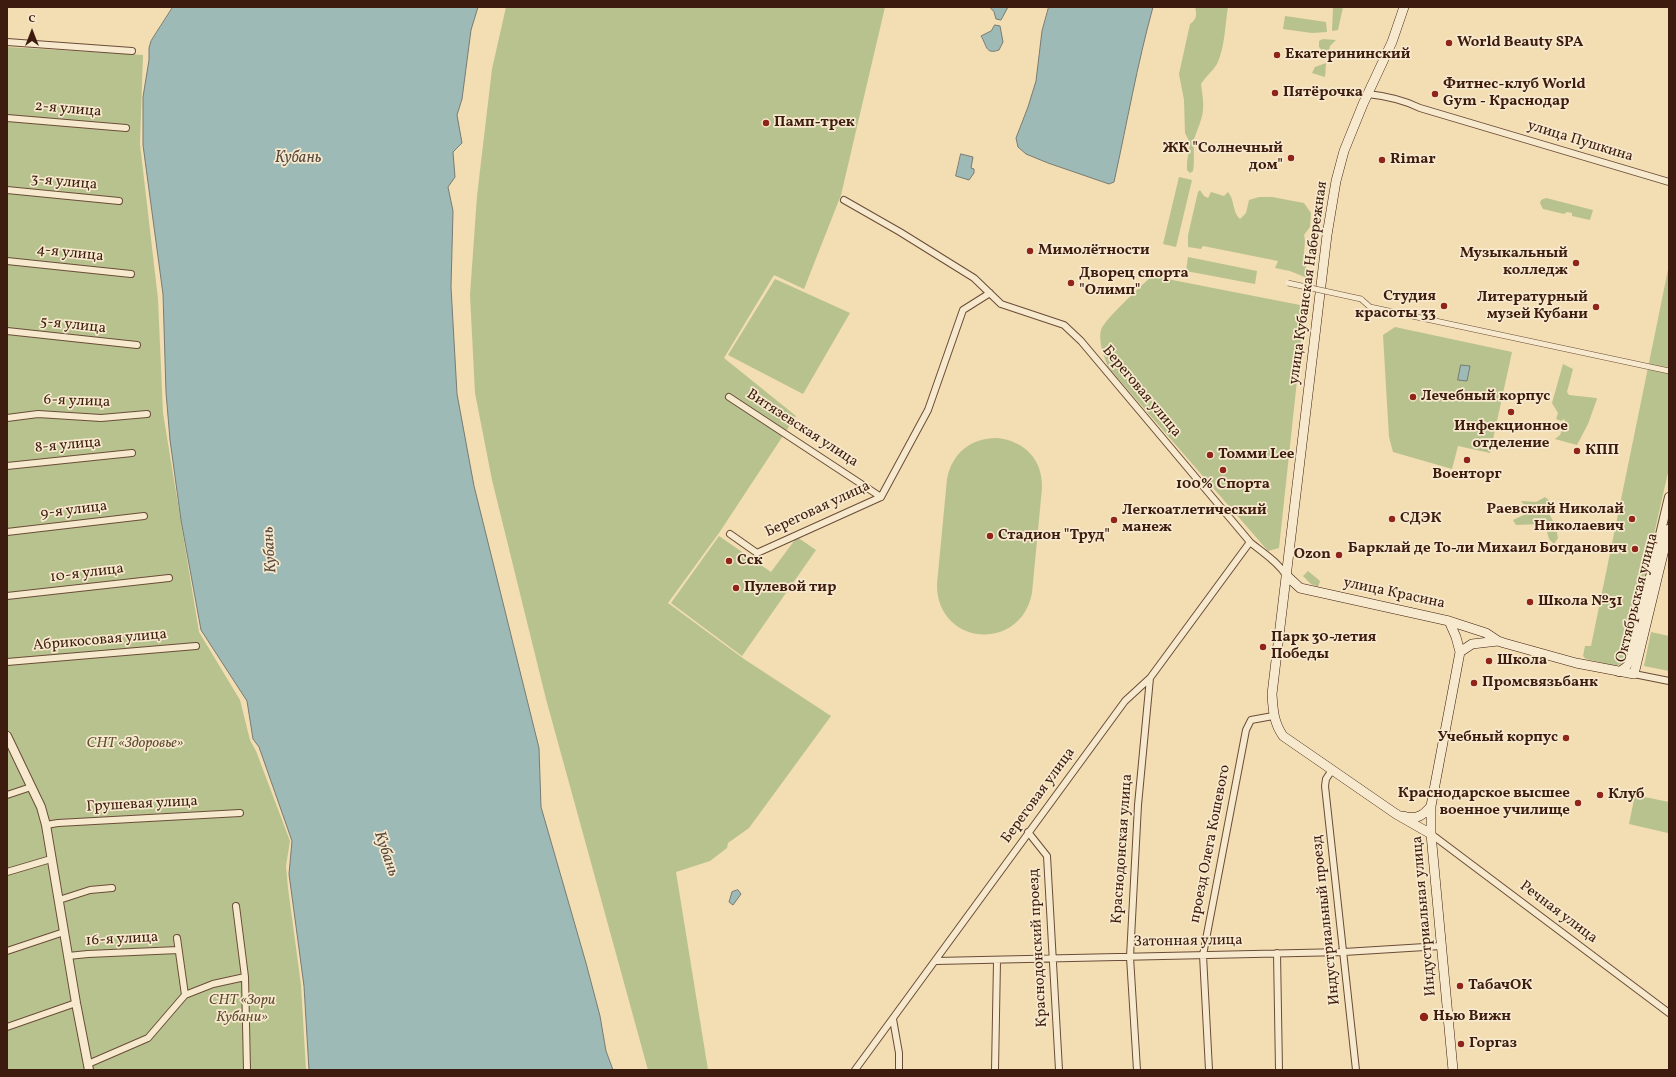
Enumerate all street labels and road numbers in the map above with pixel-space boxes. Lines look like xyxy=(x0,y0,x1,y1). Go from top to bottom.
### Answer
street label: 2-я улица xyxy=(34,98,102,122)
street label: улица Пушкина xyxy=(1525,117,1635,167)
street label: 3-я улица xyxy=(30,171,98,195)
street label: улица Кубанская Набережная xyxy=(1286,180,1332,386)
street label: 4-я улица xyxy=(36,242,104,266)
street label: 5-я улица xyxy=(39,314,107,338)
street label: Береговая улица xyxy=(1097,343,1185,441)
street label: Витязевская улица xyxy=(743,386,861,472)
street label: 6-я улица xyxy=(43,392,111,412)
street label: 8-я улица xyxy=(34,434,102,458)
street label: Береговая улица xyxy=(762,478,874,542)
street label: 9-я улица xyxy=(40,498,108,524)
street label: Октябрьская улица xyxy=(1613,531,1663,665)
street label: 10-я улица xyxy=(49,561,125,587)
street label: улица Красина xyxy=(1342,574,1446,614)
street label: Абрикосовая улица xyxy=(32,626,168,656)
street label: Береговая улица xyxy=(998,745,1080,847)
street label: проезд Олега Кошевого xyxy=(1187,763,1235,925)
street label: Краснодонская улица xyxy=(1109,773,1137,925)
street label: Грушевая улица xyxy=(86,793,198,817)
street label: Индустриальный проезд xyxy=(1309,834,1345,1006)
street label: Индустриальная улица xyxy=(1409,835,1441,997)
street label: Краснодонский проезд xyxy=(1026,868,1052,1028)
street label: Речная улица xyxy=(1516,878,1600,948)
street label: 16-я улица xyxy=(85,929,159,951)
street label: Затонная улица xyxy=(1133,932,1243,952)

